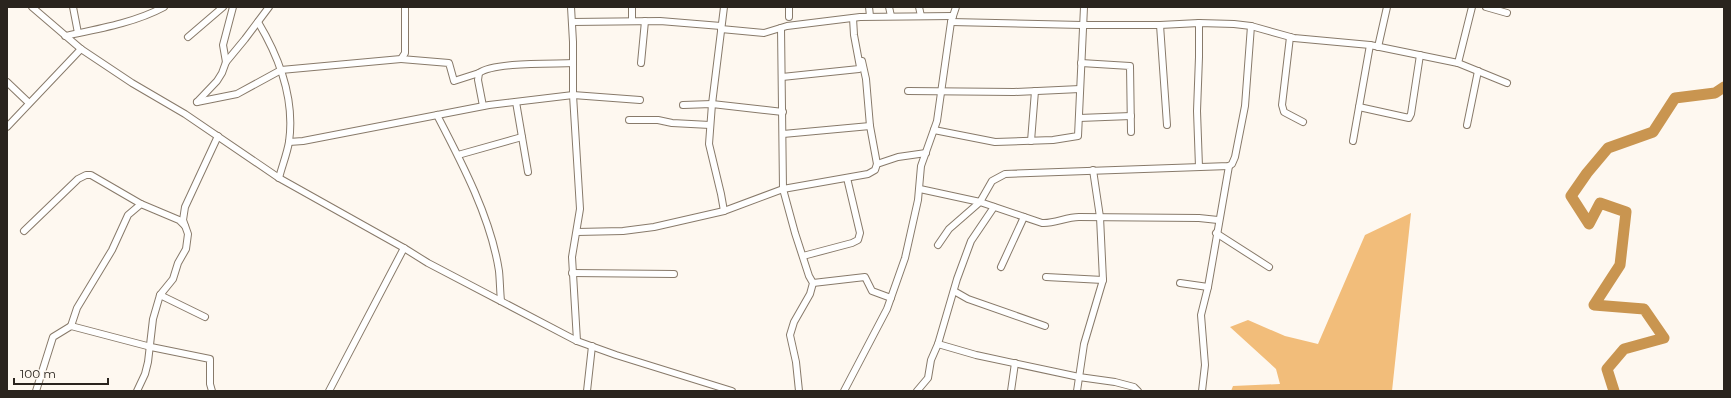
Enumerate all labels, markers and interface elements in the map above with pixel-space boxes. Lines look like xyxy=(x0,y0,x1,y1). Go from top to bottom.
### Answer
scale bar xyxy=(14,360,108,386)
text: 100 m xyxy=(20,366,56,381)

